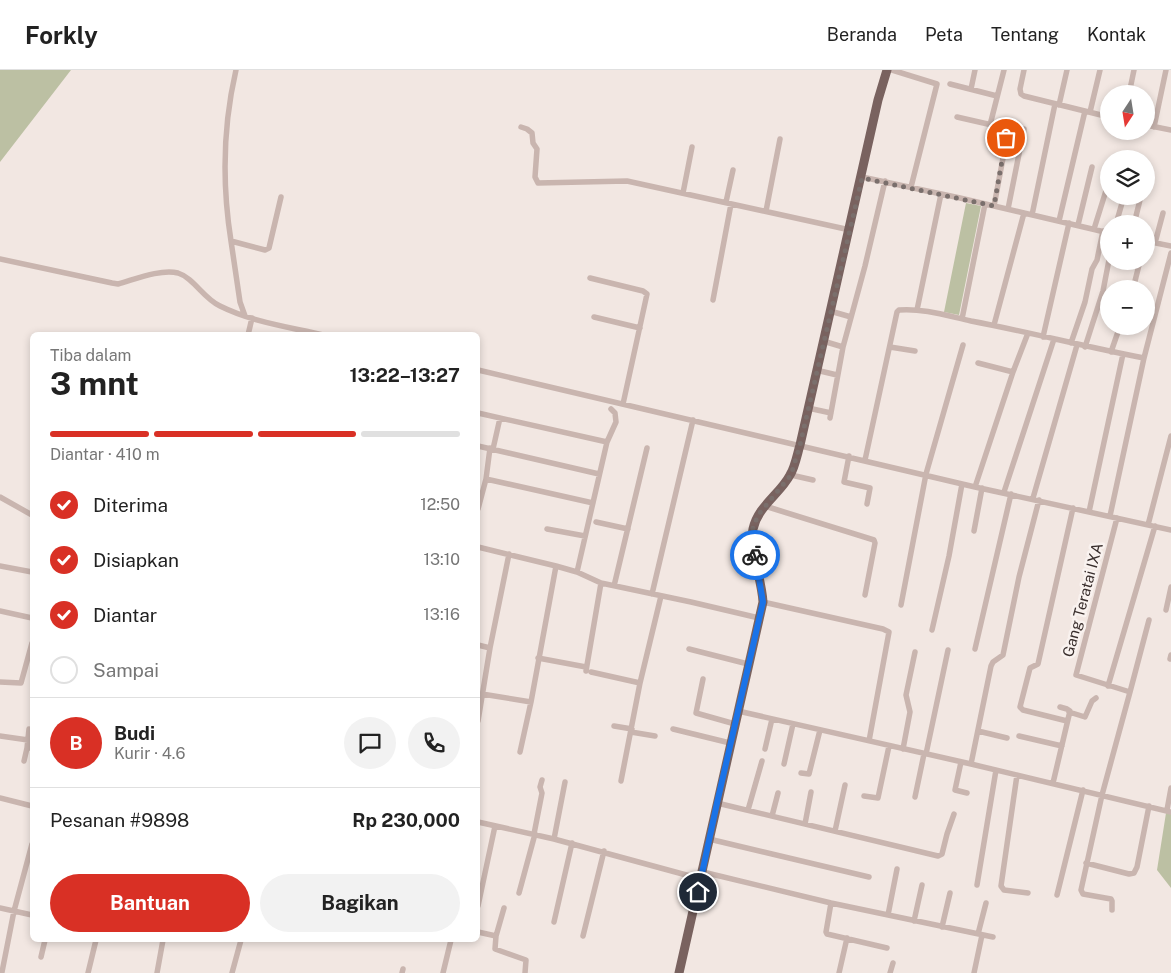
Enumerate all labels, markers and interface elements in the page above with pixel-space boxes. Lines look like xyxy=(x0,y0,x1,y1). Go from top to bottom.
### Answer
text: Forkly xyxy=(25,21,98,49)
text: Beranda xyxy=(827,24,897,45)
text: Peta xyxy=(925,24,963,45)
text: Tentang xyxy=(991,24,1059,45)
text: Kontak xyxy=(1087,24,1146,45)
north arrow xyxy=(1100,85,1155,140)
map controls xyxy=(1100,85,1155,335)
pin xyxy=(985,117,1027,159)
icon: bag xyxy=(992,124,1020,152)
button: layers xyxy=(1100,150,1155,205)
button: + xyxy=(1100,215,1155,270)
button: − xyxy=(1100,280,1155,335)
text: Tiba dalam xyxy=(50,346,131,365)
text: 13:22–13:27 xyxy=(349,364,460,386)
text: 3 mnt xyxy=(50,365,139,402)
text: Diantar · 410 m xyxy=(50,445,160,464)
icon: check xyxy=(50,491,78,519)
text: Diterima xyxy=(93,494,168,516)
text: 12:50 xyxy=(420,495,460,514)
courier xyxy=(730,530,780,580)
icon: bike xyxy=(741,541,769,569)
street label: Gang Teratai IXA xyxy=(1059,541,1106,659)
icon: check xyxy=(50,546,78,574)
text: Disiapkan xyxy=(93,549,179,571)
text: 13:10 xyxy=(423,550,460,569)
icon: check xyxy=(50,601,78,629)
text: Diantar xyxy=(93,604,157,626)
text: 13:16 xyxy=(423,605,460,624)
text: Sampai xyxy=(93,659,159,681)
button: chat xyxy=(344,717,396,769)
button: phone xyxy=(408,717,460,769)
text: Budi xyxy=(114,722,155,744)
text: B xyxy=(69,732,83,754)
text: Kurir · 4.6 xyxy=(114,744,185,763)
text: Pesanan #9898 xyxy=(50,809,189,831)
text: Rp 230,000 xyxy=(352,809,460,831)
pin xyxy=(677,871,719,913)
button: Bantuan xyxy=(50,874,250,932)
button: Bagikan xyxy=(260,874,460,932)
icon: home xyxy=(684,878,712,906)

